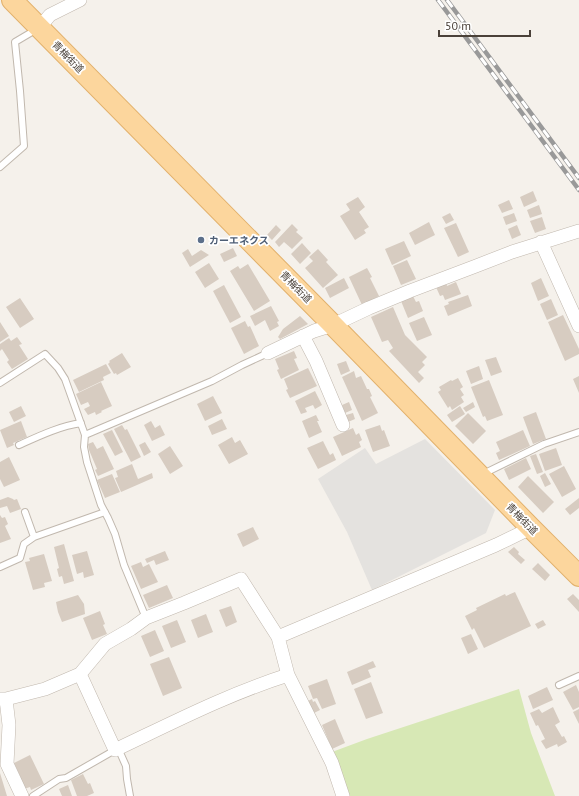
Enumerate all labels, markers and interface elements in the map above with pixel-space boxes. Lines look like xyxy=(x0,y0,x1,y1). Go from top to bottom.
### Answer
scale bar xyxy=(439,12,530,38)
text: 50 m xyxy=(445,18,471,33)
street label: 青梅街道 xyxy=(49,38,87,76)
place label: カーエネクス xyxy=(209,234,269,247)
marker: カーエネクス xyxy=(196,235,206,245)
street label: 青梅街道 xyxy=(277,268,315,306)
street label: 青梅街道 xyxy=(503,500,541,538)

